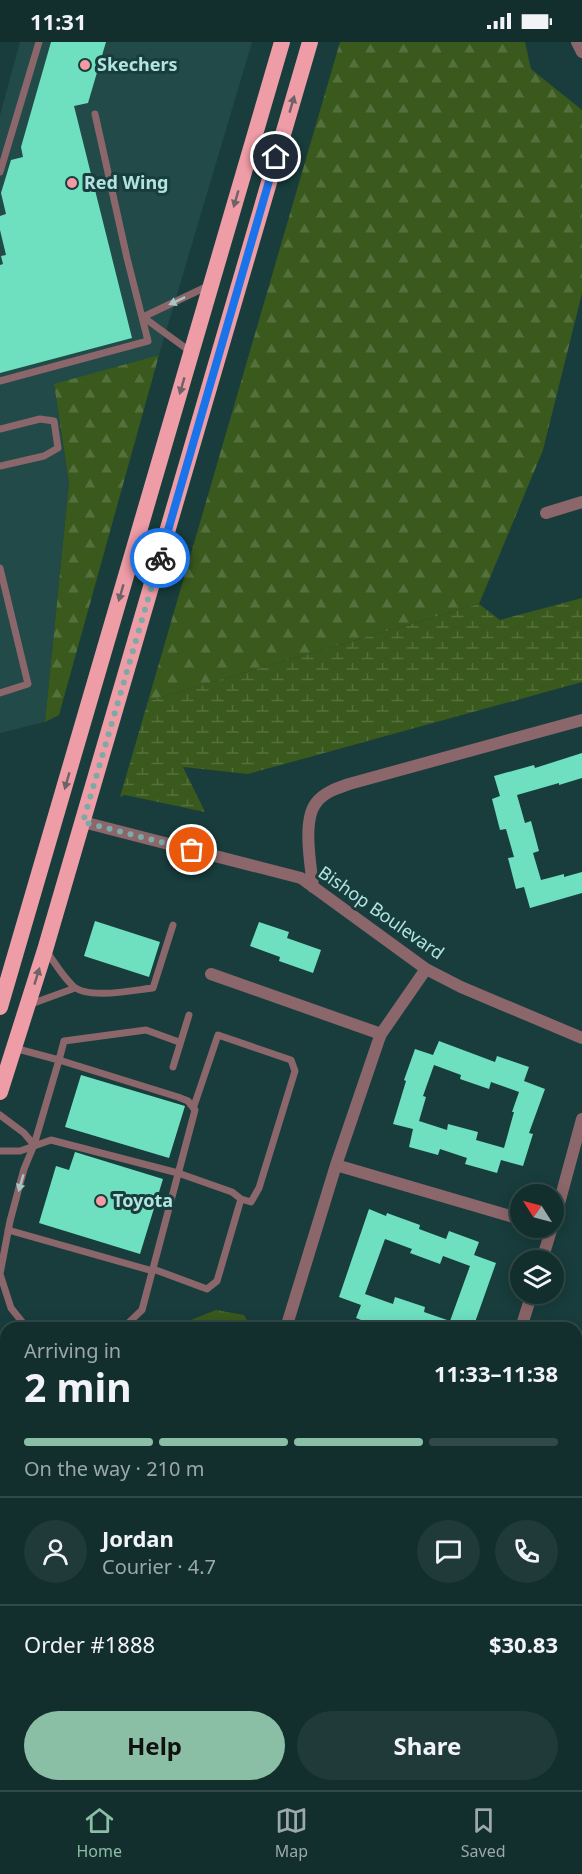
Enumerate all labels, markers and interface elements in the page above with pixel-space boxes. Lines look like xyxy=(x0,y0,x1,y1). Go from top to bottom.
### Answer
text: 11:31 xyxy=(30,6,87,36)
place label: Skechers xyxy=(97,52,178,76)
marker: Skechers xyxy=(78,58,92,72)
one-way arrow xyxy=(288,94,297,112)
pin xyxy=(250,131,301,182)
icon: home xyxy=(259,140,292,173)
place label: Red Wing xyxy=(84,170,168,194)
marker: Red Wing xyxy=(65,176,79,190)
one-way arrow xyxy=(231,190,240,208)
one-way arrow xyxy=(168,296,185,305)
one-way arrow xyxy=(177,377,186,395)
courier xyxy=(130,528,190,588)
icon: bike xyxy=(144,542,177,575)
one-way arrow xyxy=(116,585,125,603)
one-way arrow xyxy=(62,772,71,790)
pin xyxy=(166,824,217,875)
icon: bag xyxy=(175,833,208,866)
street label: Bishop Boulevard xyxy=(314,860,449,965)
one-way arrow xyxy=(33,967,42,985)
one-way arrow xyxy=(16,1174,25,1192)
north arrow xyxy=(510,1184,564,1238)
map controls xyxy=(510,1184,564,1304)
place label: Toyota xyxy=(113,1188,173,1212)
marker: Toyota xyxy=(94,1194,108,1208)
button: layers xyxy=(510,1250,564,1304)
text: Arriving in xyxy=(24,1337,121,1364)
text: 11:33–11:38 xyxy=(434,1358,558,1388)
text: 2 min xyxy=(24,1360,131,1413)
text: On the way · 210 m xyxy=(24,1455,204,1482)
button: person xyxy=(24,1520,87,1583)
button: chat xyxy=(417,1520,480,1583)
button: phone xyxy=(495,1520,558,1583)
text: Jordan xyxy=(102,1523,174,1553)
text: Courier · 4.7 xyxy=(102,1553,216,1580)
text: Order #1888 xyxy=(24,1629,155,1659)
text: $30.83 xyxy=(489,1629,558,1659)
button: Help xyxy=(24,1711,285,1780)
button: Share xyxy=(297,1711,558,1780)
tab: Home xyxy=(76,1804,122,1862)
tab: Map xyxy=(275,1804,308,1862)
tab: Saved xyxy=(461,1804,506,1862)

